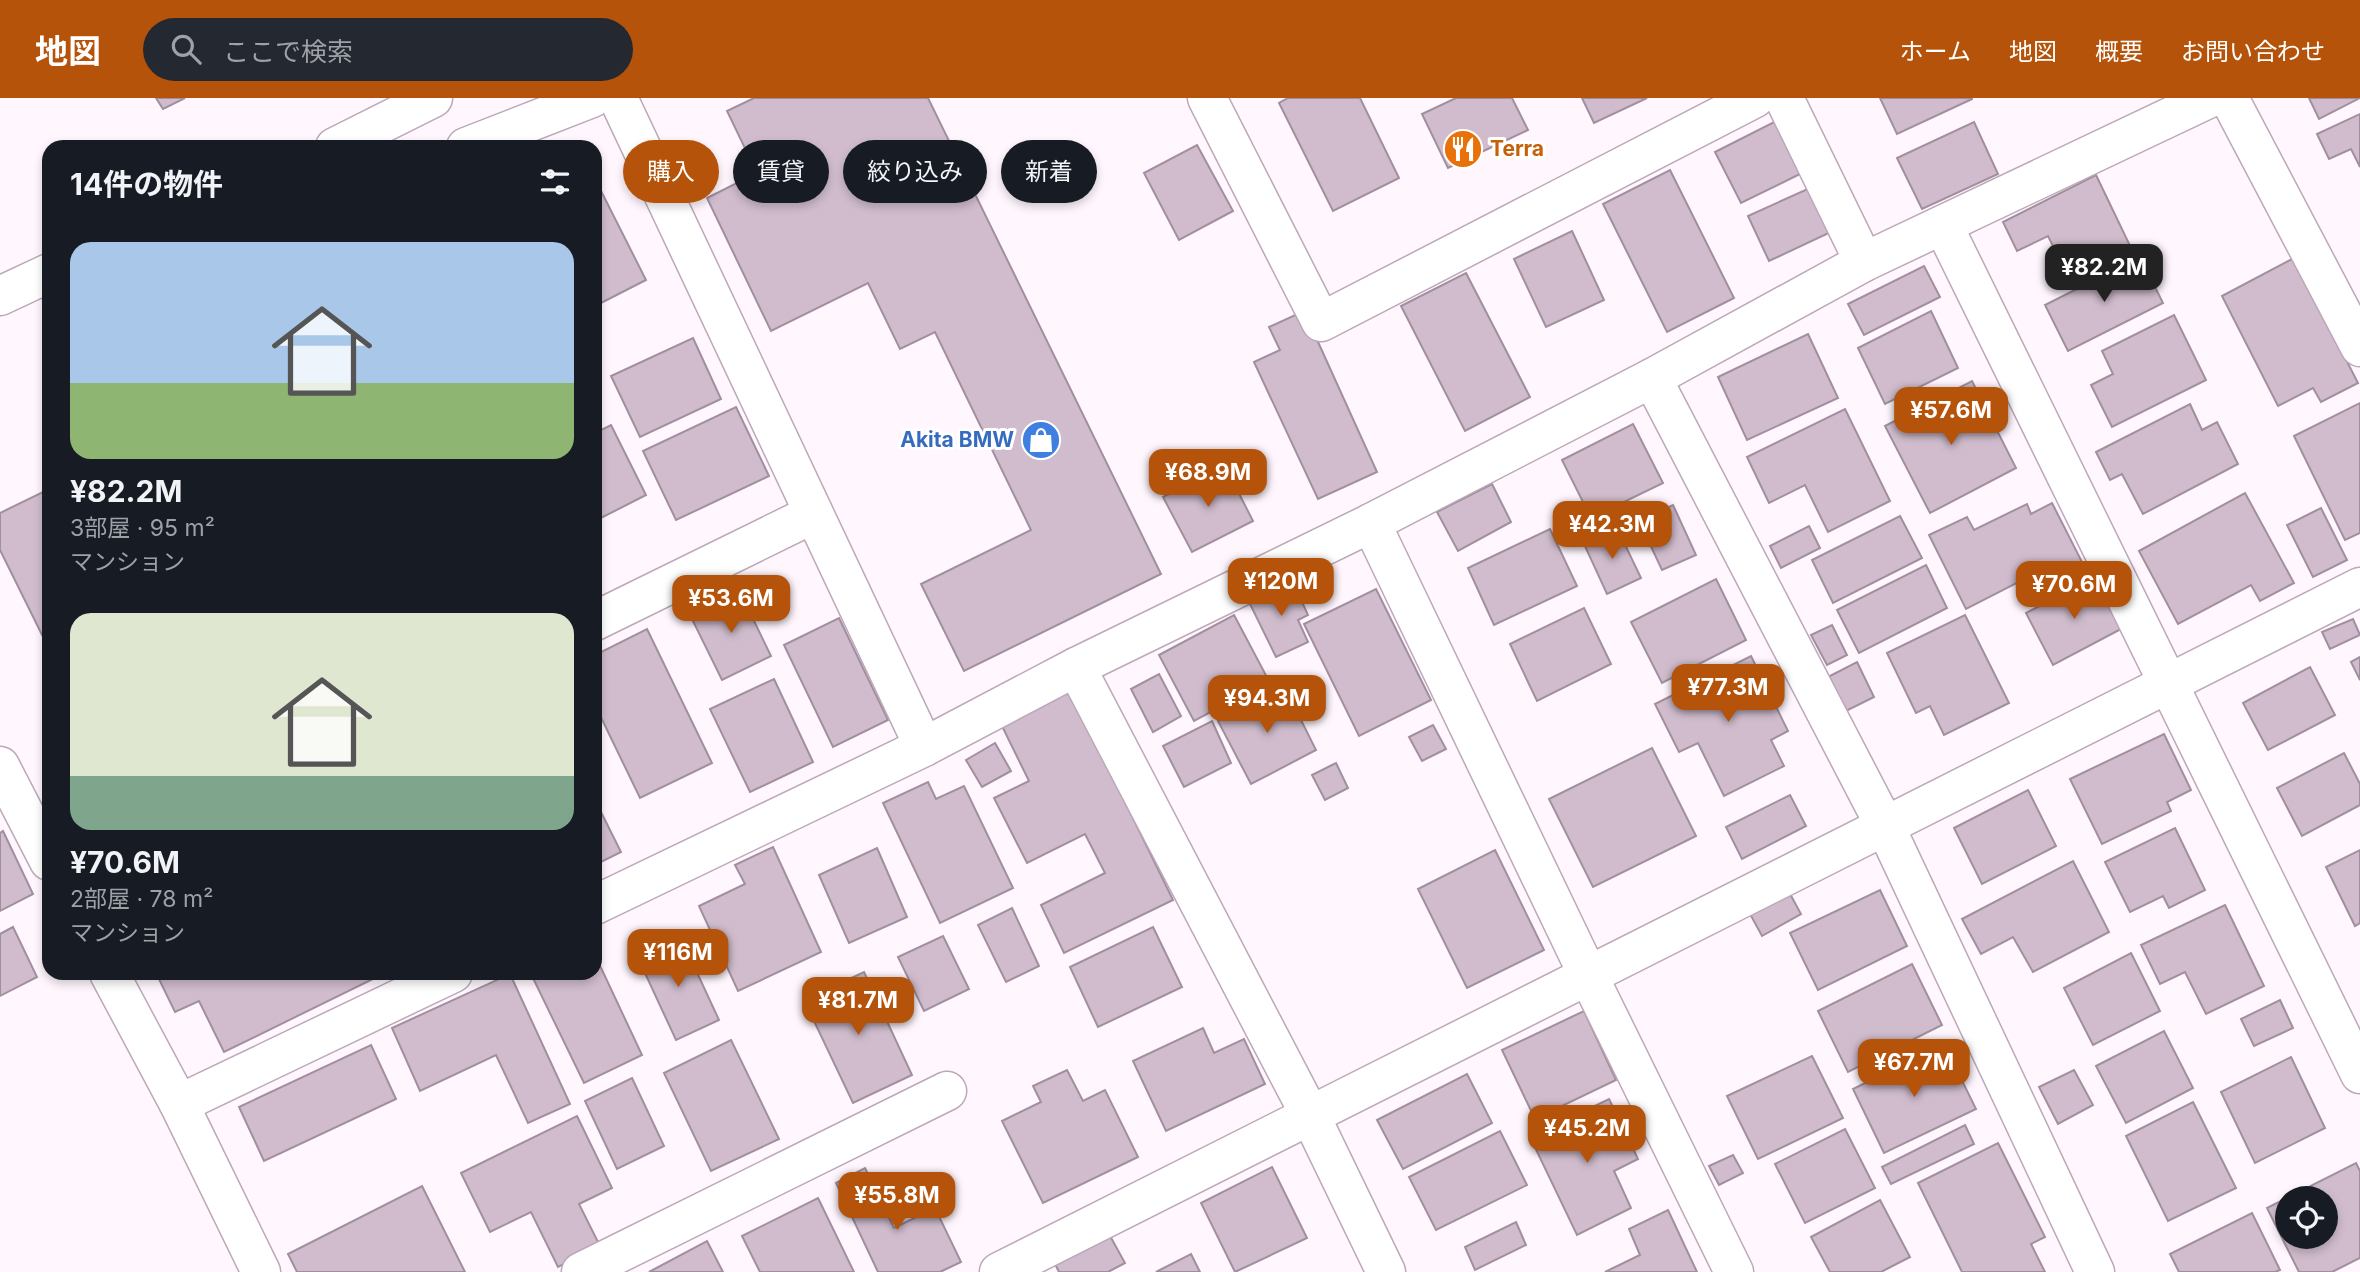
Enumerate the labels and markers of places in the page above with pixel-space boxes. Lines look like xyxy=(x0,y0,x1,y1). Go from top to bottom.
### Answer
restaurant icon: Terra xyxy=(1442,128,1484,170)
place label: Terra xyxy=(1490,136,1544,161)
pin: ¥82.2M xyxy=(2047,244,2161,304)
pin: ¥57.6M xyxy=(1894,388,2008,447)
shop icon: Akita BMW xyxy=(1020,419,1062,461)
place label: Akita BMW xyxy=(900,427,1014,452)
pin: ¥68.9M xyxy=(1151,450,1265,509)
pin: ¥42.3M xyxy=(1555,502,1669,561)
pin: ¥120M xyxy=(1232,559,1330,618)
pin: ¥70.6M xyxy=(2017,561,2131,621)
pin: ¥53.6M xyxy=(674,575,788,635)
pin: ¥77.3M xyxy=(1671,664,1785,724)
pin: ¥94.3M xyxy=(1210,676,1324,735)
pin: ¥116M xyxy=(629,930,727,989)
pin: ¥81.7M xyxy=(801,978,915,1037)
pin: ¥67.7M xyxy=(1857,1040,1971,1099)
pin: ¥45.2M xyxy=(1530,1105,1644,1165)
pin: ¥55.8M xyxy=(840,1172,954,1232)

